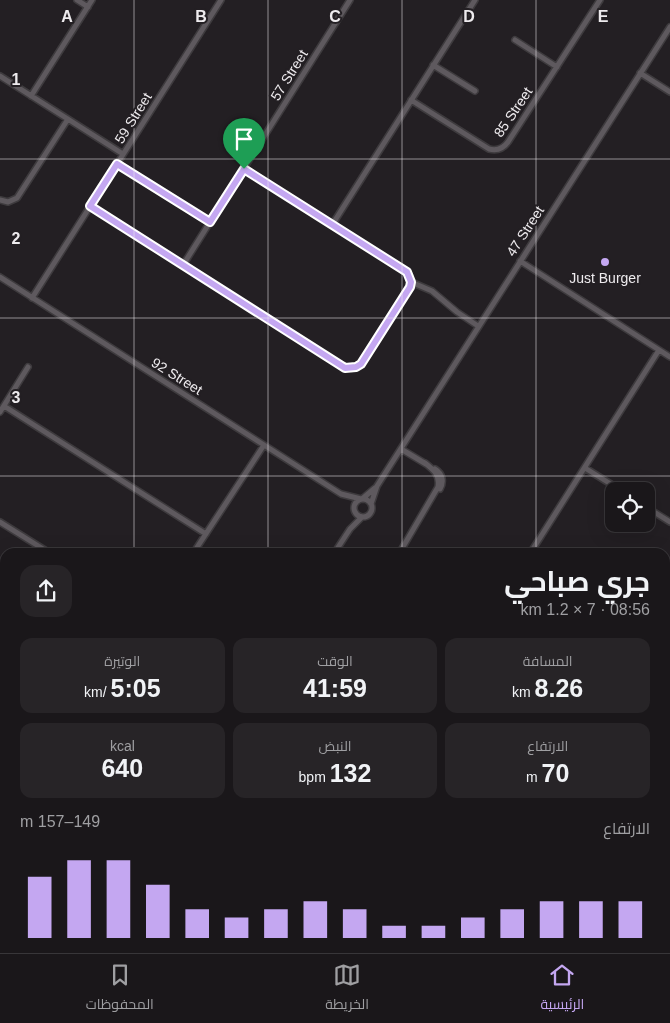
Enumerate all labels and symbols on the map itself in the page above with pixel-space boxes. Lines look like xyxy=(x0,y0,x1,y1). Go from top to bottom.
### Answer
text: A xyxy=(61,8,73,25)
text: B xyxy=(195,8,207,25)
text: C xyxy=(329,8,341,25)
text: D xyxy=(463,8,475,25)
text: E xyxy=(598,8,609,25)
street label: 57 Street xyxy=(267,47,311,103)
text: 1 xyxy=(12,71,21,88)
street label: 85 Street xyxy=(490,84,536,140)
street label: 59 Street xyxy=(111,90,155,146)
pin xyxy=(223,118,265,169)
street label: 47 Street xyxy=(503,203,547,259)
text: 2 xyxy=(12,230,21,247)
marker: Just Burger xyxy=(599,256,611,268)
place label: Just Burger xyxy=(569,270,641,286)
street label: 92 Street xyxy=(149,354,205,398)
text: 3 xyxy=(12,389,21,406)

